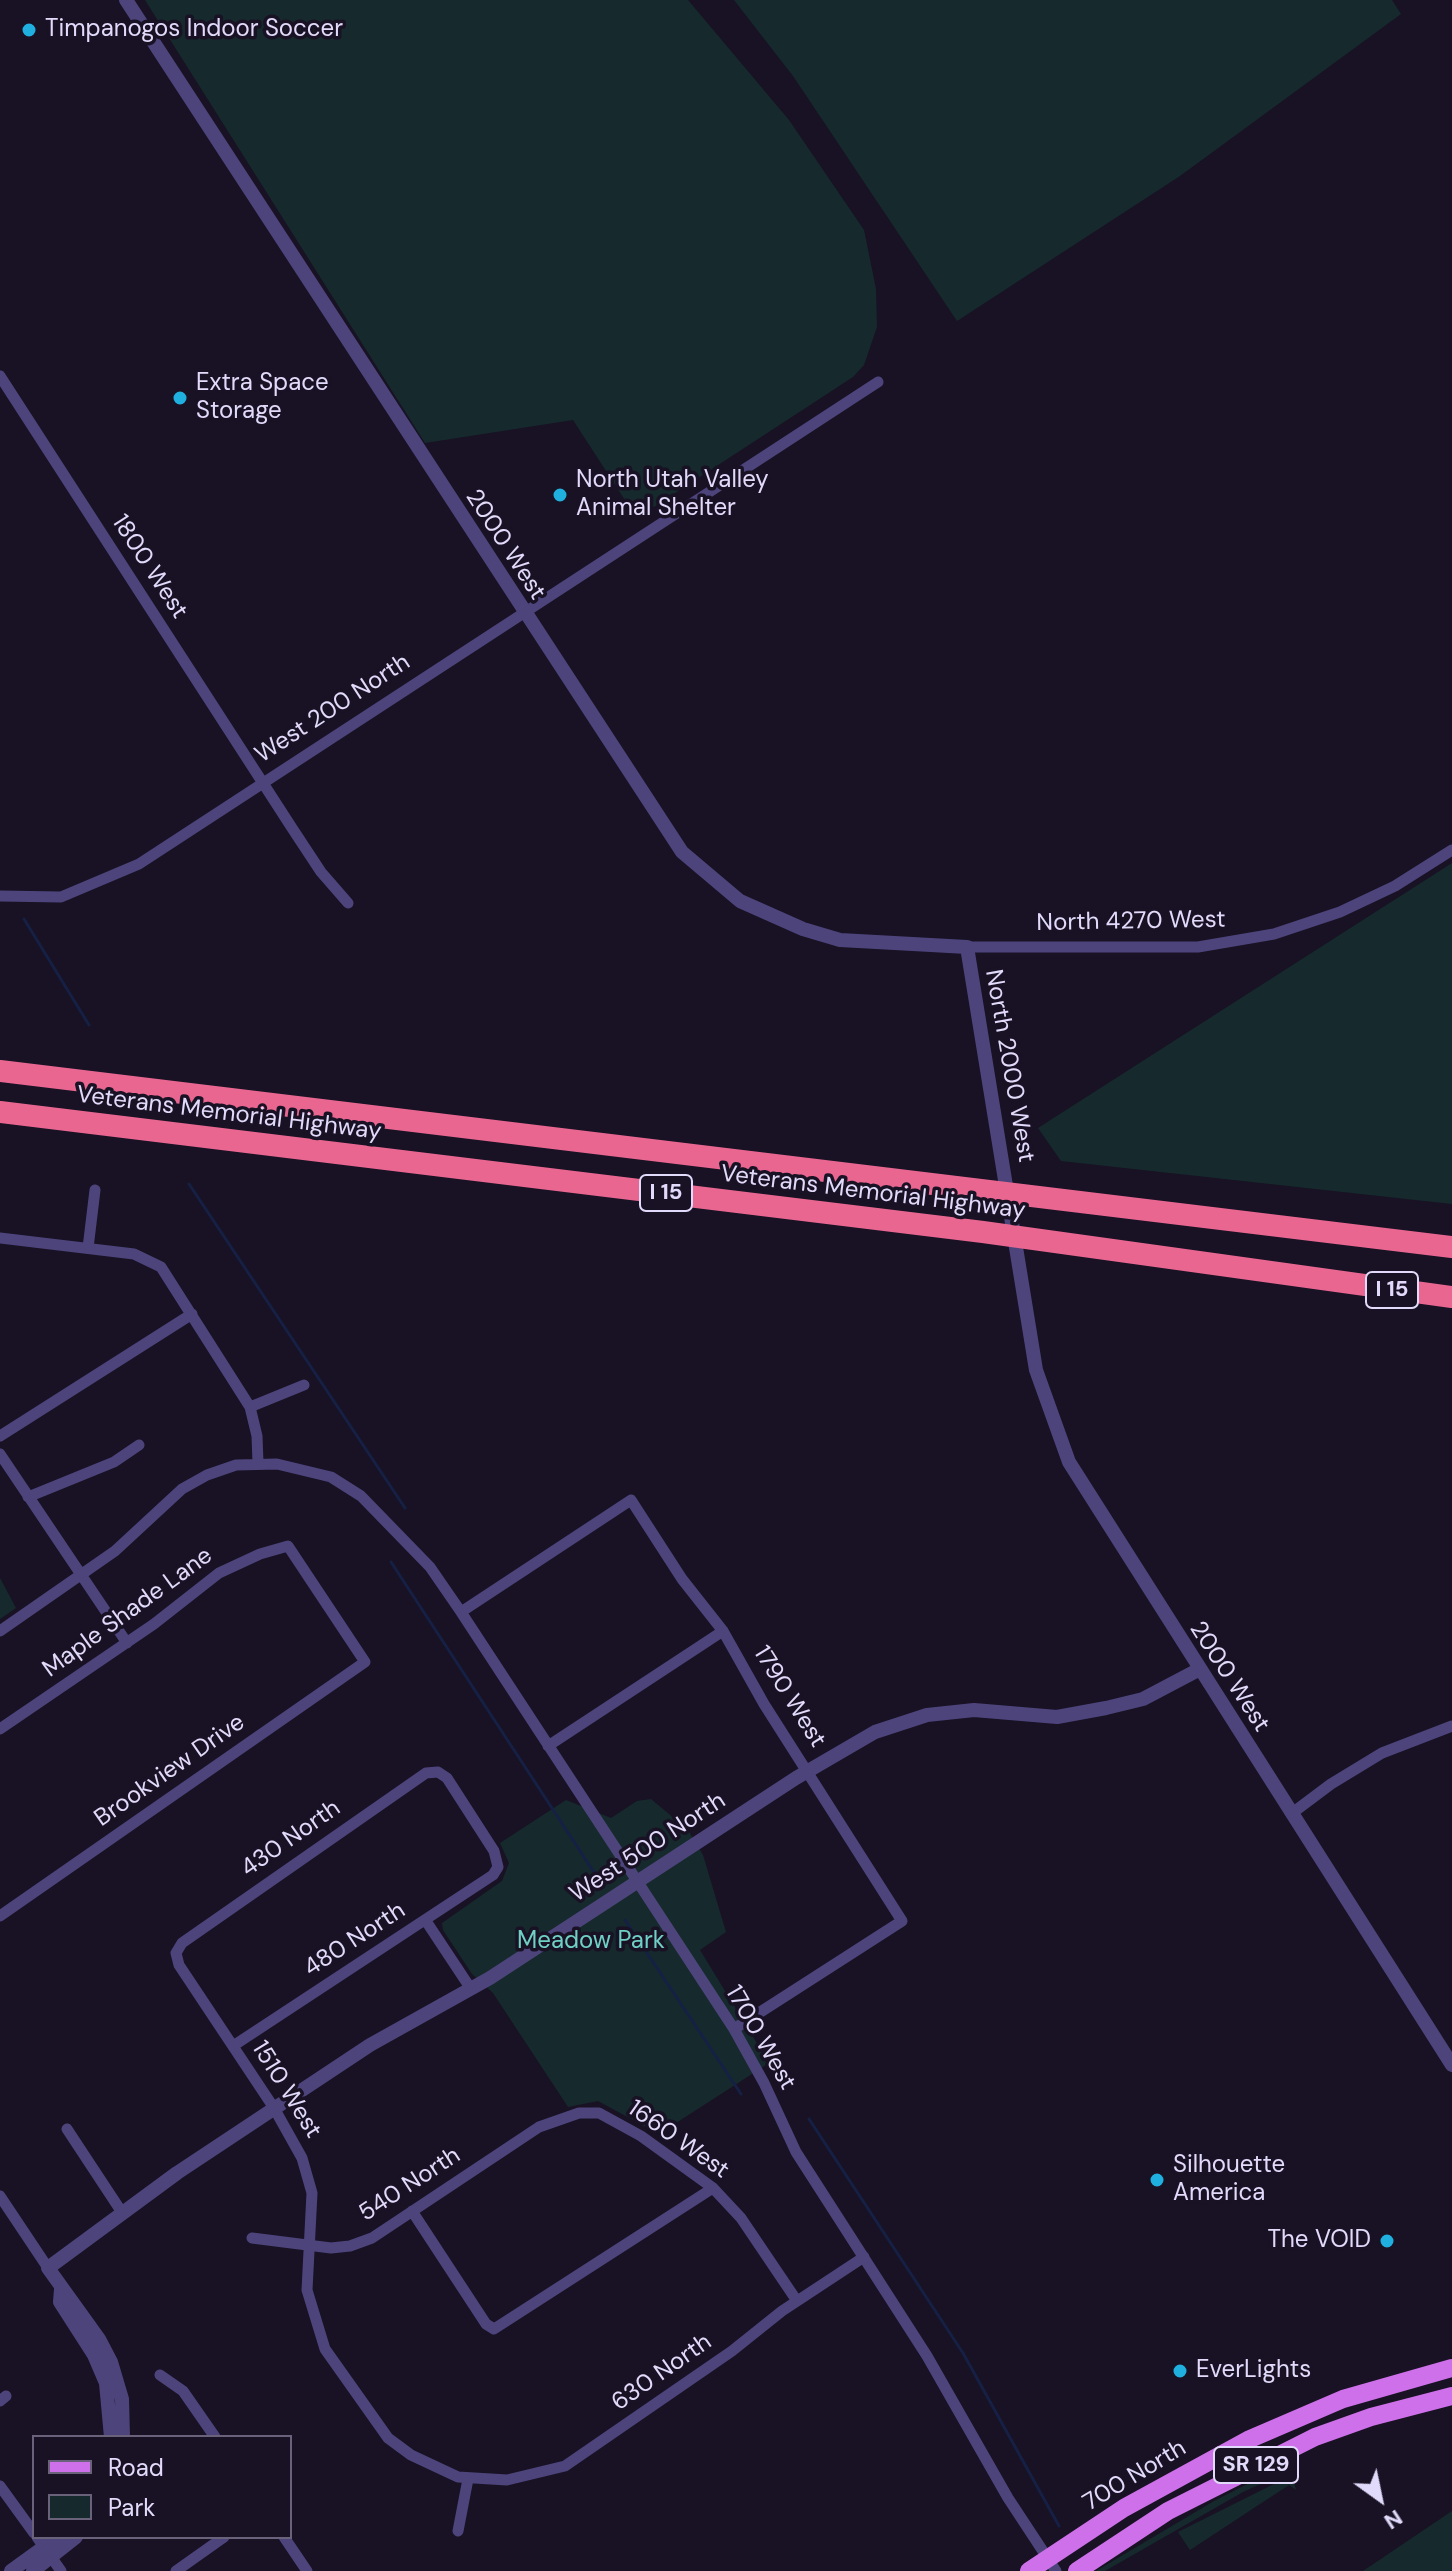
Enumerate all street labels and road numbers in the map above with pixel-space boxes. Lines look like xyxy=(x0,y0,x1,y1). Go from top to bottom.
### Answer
street label: 2000 West xyxy=(459,484,551,606)
street label: 1800 West xyxy=(105,510,193,624)
street label: West 200 North xyxy=(250,648,416,770)
street label: North 4270 West xyxy=(1036,906,1226,938)
street label: North 2000 West xyxy=(978,967,1040,1165)
street label: Veterans Memorial Highway xyxy=(75,1081,383,1147)
street label: Veterans Memorial Highway xyxy=(719,1160,1027,1226)
road number: I 15 xyxy=(640,1175,692,1211)
road number: I 15 xyxy=(1366,1272,1418,1308)
street label: Maple Shade Lane xyxy=(38,1542,218,1684)
street label: 2000 West xyxy=(1183,1616,1275,1738)
street label: 1790 West xyxy=(747,1641,831,1753)
street label: Brookview Drive xyxy=(89,1709,251,1833)
street label: West 500 North xyxy=(565,1787,731,1909)
street label: 430 North xyxy=(236,1794,346,1884)
street label: 480 North xyxy=(299,1897,411,1983)
street label: 1700 West xyxy=(719,1981,801,2095)
street label: 1510 West xyxy=(245,2036,327,2144)
street label: 1660 West xyxy=(622,2095,734,2185)
street label: 540 North xyxy=(354,2142,466,2228)
street label: 630 North xyxy=(607,2328,717,2418)
street label: 700 North xyxy=(1078,2434,1192,2518)
road number: SR 129 xyxy=(1214,2447,1298,2483)

